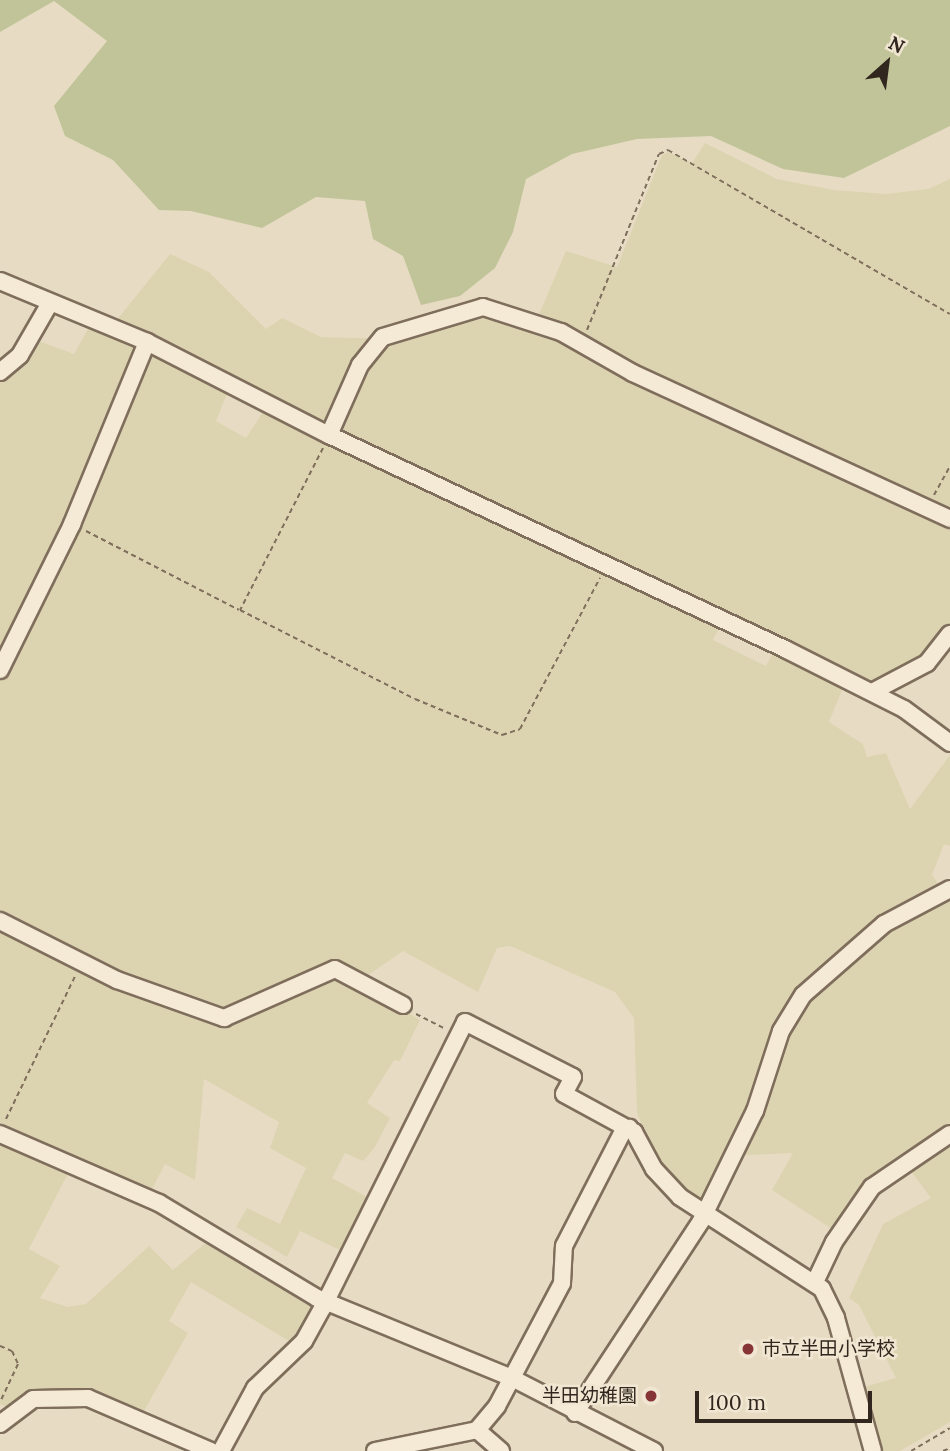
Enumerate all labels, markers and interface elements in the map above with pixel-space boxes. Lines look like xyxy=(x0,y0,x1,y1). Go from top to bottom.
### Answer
north arrow xyxy=(852,28,922,98)
text: N xyxy=(885,30,909,59)
place label: 市立半田小学校 xyxy=(762,1338,895,1360)
marker: 市立半田小学校 xyxy=(740,1341,756,1357)
scale bar xyxy=(698,1378,875,1422)
place label: 半田幼稚園 xyxy=(542,1385,637,1407)
marker: 半田幼稚園 xyxy=(643,1388,659,1404)
text: 100 m xyxy=(708,1389,766,1416)

